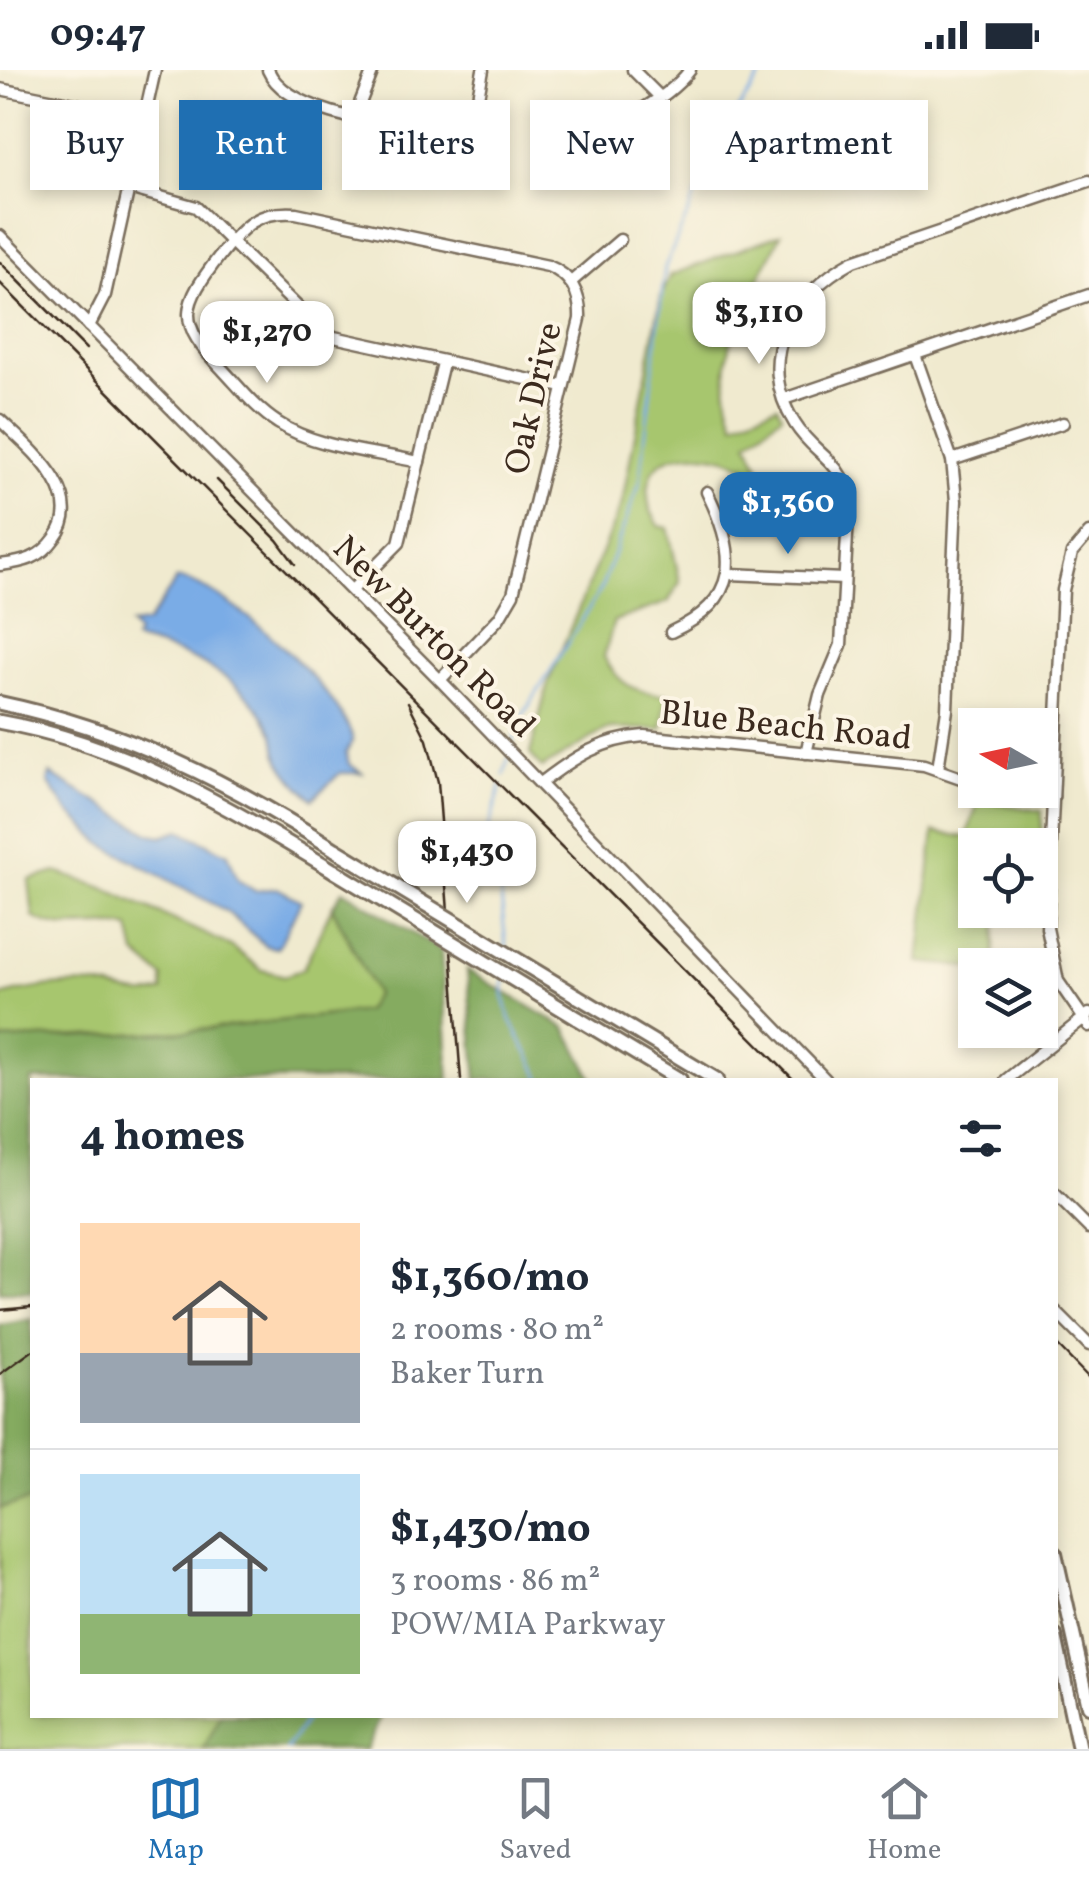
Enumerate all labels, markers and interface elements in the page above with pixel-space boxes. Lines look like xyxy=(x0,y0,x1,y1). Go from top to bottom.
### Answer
text: 09:47 xyxy=(50,9,146,62)
chip: Buy xyxy=(30,100,159,190)
chip: Rent xyxy=(179,100,322,190)
chip: Filters xyxy=(342,100,510,190)
chip: New xyxy=(530,100,670,190)
chip: Apartment xyxy=(690,100,928,190)
pin: $3,110 xyxy=(678,282,840,367)
text: $3,110 xyxy=(715,292,803,336)
pin: $1,270 xyxy=(186,301,348,386)
text: $1,270 xyxy=(222,311,312,355)
street label: Oak Drive xyxy=(494,318,576,479)
pin: $1,360 xyxy=(707,472,869,557)
text: $1,360 xyxy=(742,482,834,526)
street label: New Burton Road xyxy=(321,526,545,750)
street label: Blue Beach Road xyxy=(657,690,914,764)
north arrow xyxy=(958,708,1058,808)
map controls xyxy=(958,708,1058,1048)
pin: $1,430 xyxy=(386,821,548,906)
button: locate xyxy=(958,828,1058,928)
text: $1,430 xyxy=(420,831,514,875)
button: layers xyxy=(958,948,1058,1048)
text: 4 homes xyxy=(80,1109,245,1168)
icon: filters xyxy=(953,1111,1008,1166)
text: $1,360/mo xyxy=(390,1250,590,1309)
icon: home xyxy=(160,1263,280,1383)
text: 2 rooms · 80 m² xyxy=(390,1309,604,1353)
text: Baker Turn xyxy=(390,1353,545,1397)
text: $1,430/mo xyxy=(390,1501,591,1560)
icon: home xyxy=(160,1514,280,1634)
text: 3 rooms · 86 m² xyxy=(390,1560,600,1604)
text: POW/MIA Parkway xyxy=(390,1604,666,1648)
tab: Map xyxy=(148,1771,204,1870)
tab: Saved xyxy=(499,1771,572,1870)
tab: Home xyxy=(867,1771,941,1870)

